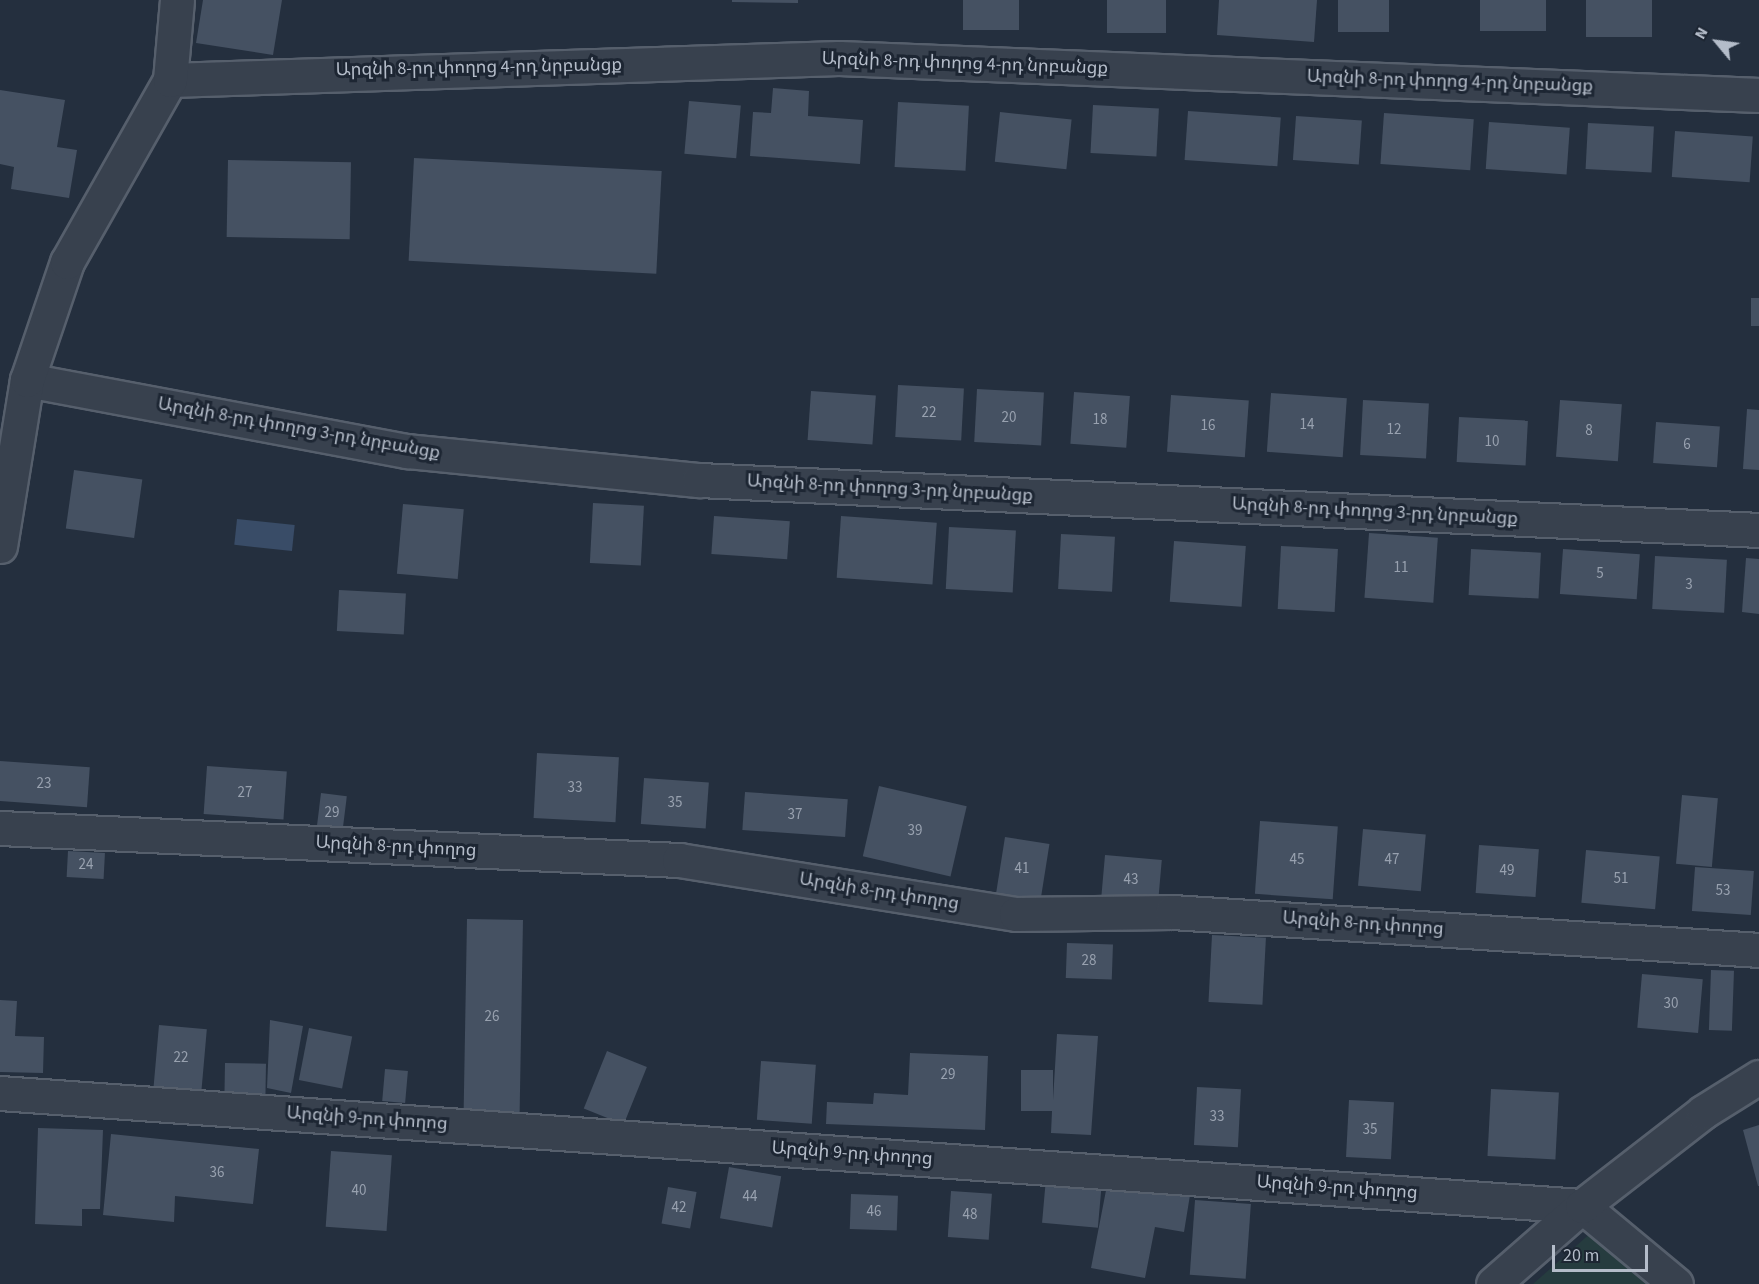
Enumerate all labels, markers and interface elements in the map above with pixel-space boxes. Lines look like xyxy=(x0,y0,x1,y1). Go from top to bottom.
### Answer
north arrow xyxy=(1687,12,1747,72)
text: N xyxy=(1689,23,1713,43)
street label: Արզնի 8-րդ փողոց 4-րդ նրբանցք xyxy=(821,48,1109,80)
street label: Արզնի 8-րդ փողոց 4-րդ նրբանցք xyxy=(336,55,622,81)
street label: Արզնի 8-րդ փողոց 4-րդ նրբանցք xyxy=(1306,66,1594,98)
street label: Արզնի 8-րդ փողոց 3-րդ նրբանցք xyxy=(156,393,442,465)
house number: 22 xyxy=(922,404,936,422)
house number: 20 xyxy=(1002,409,1016,427)
house number: 18 xyxy=(1093,411,1107,429)
house number: 14 xyxy=(1300,416,1314,434)
house number: 16 xyxy=(1201,417,1215,435)
house number: 12 xyxy=(1387,421,1401,439)
house number: 8 xyxy=(1585,422,1593,440)
house number: 10 xyxy=(1485,433,1499,451)
house number: 6 xyxy=(1683,436,1691,454)
street label: Արզնի 8-րդ փողոց 3-րդ նրբանցք xyxy=(746,471,1034,507)
street label: Արզնի 8-րդ փողոց 3-րդ նրբանցք xyxy=(1231,494,1519,530)
house number: 11 xyxy=(1394,559,1408,577)
house number: 5 xyxy=(1596,565,1604,583)
house number: 3 xyxy=(1685,576,1693,594)
house number: 23 xyxy=(37,775,51,793)
house number: 33 xyxy=(568,779,582,797)
house number: 27 xyxy=(238,784,252,802)
house number: 35 xyxy=(668,794,682,812)
house number: 29 xyxy=(325,804,339,822)
house number: 37 xyxy=(788,806,802,824)
house number: 39 xyxy=(908,822,922,840)
street label: Արզնի 8-րդ փողոց xyxy=(315,832,477,862)
house number: 45 xyxy=(1290,851,1304,869)
house number: 47 xyxy=(1385,851,1399,869)
house number: 24 xyxy=(79,856,93,874)
house number: 41 xyxy=(1015,860,1029,878)
house number: 49 xyxy=(1500,862,1514,880)
street label: Արզնի 8-րդ փողոց xyxy=(798,869,960,915)
house number: 51 xyxy=(1614,870,1628,888)
house number: 43 xyxy=(1124,871,1138,889)
house number: 53 xyxy=(1716,882,1730,900)
street label: Արզնի 8-րդ փողոց xyxy=(1282,908,1444,940)
house number: 28 xyxy=(1082,952,1096,970)
house number: 30 xyxy=(1664,995,1678,1013)
house number: 26 xyxy=(485,1008,499,1026)
house number: 22 xyxy=(174,1049,188,1067)
house number: 29 xyxy=(941,1066,955,1084)
street label: Արզնի 9-րդ փողոց xyxy=(286,1103,448,1135)
house number: 33 xyxy=(1210,1108,1224,1126)
house number: 35 xyxy=(1363,1121,1377,1139)
street label: Արզնի 9-րդ փողոց xyxy=(771,1138,933,1170)
house number: 36 xyxy=(210,1164,224,1182)
street label: Արզնի 9-րդ փողոց xyxy=(1256,1172,1418,1204)
house number: 40 xyxy=(352,1182,366,1200)
house number: 44 xyxy=(743,1188,757,1206)
house number: 42 xyxy=(672,1199,686,1217)
house number: 46 xyxy=(867,1203,881,1221)
house number: 48 xyxy=(963,1206,977,1224)
scale bar xyxy=(1555,1233,1651,1271)
text: 20 m xyxy=(1563,1243,1599,1268)

